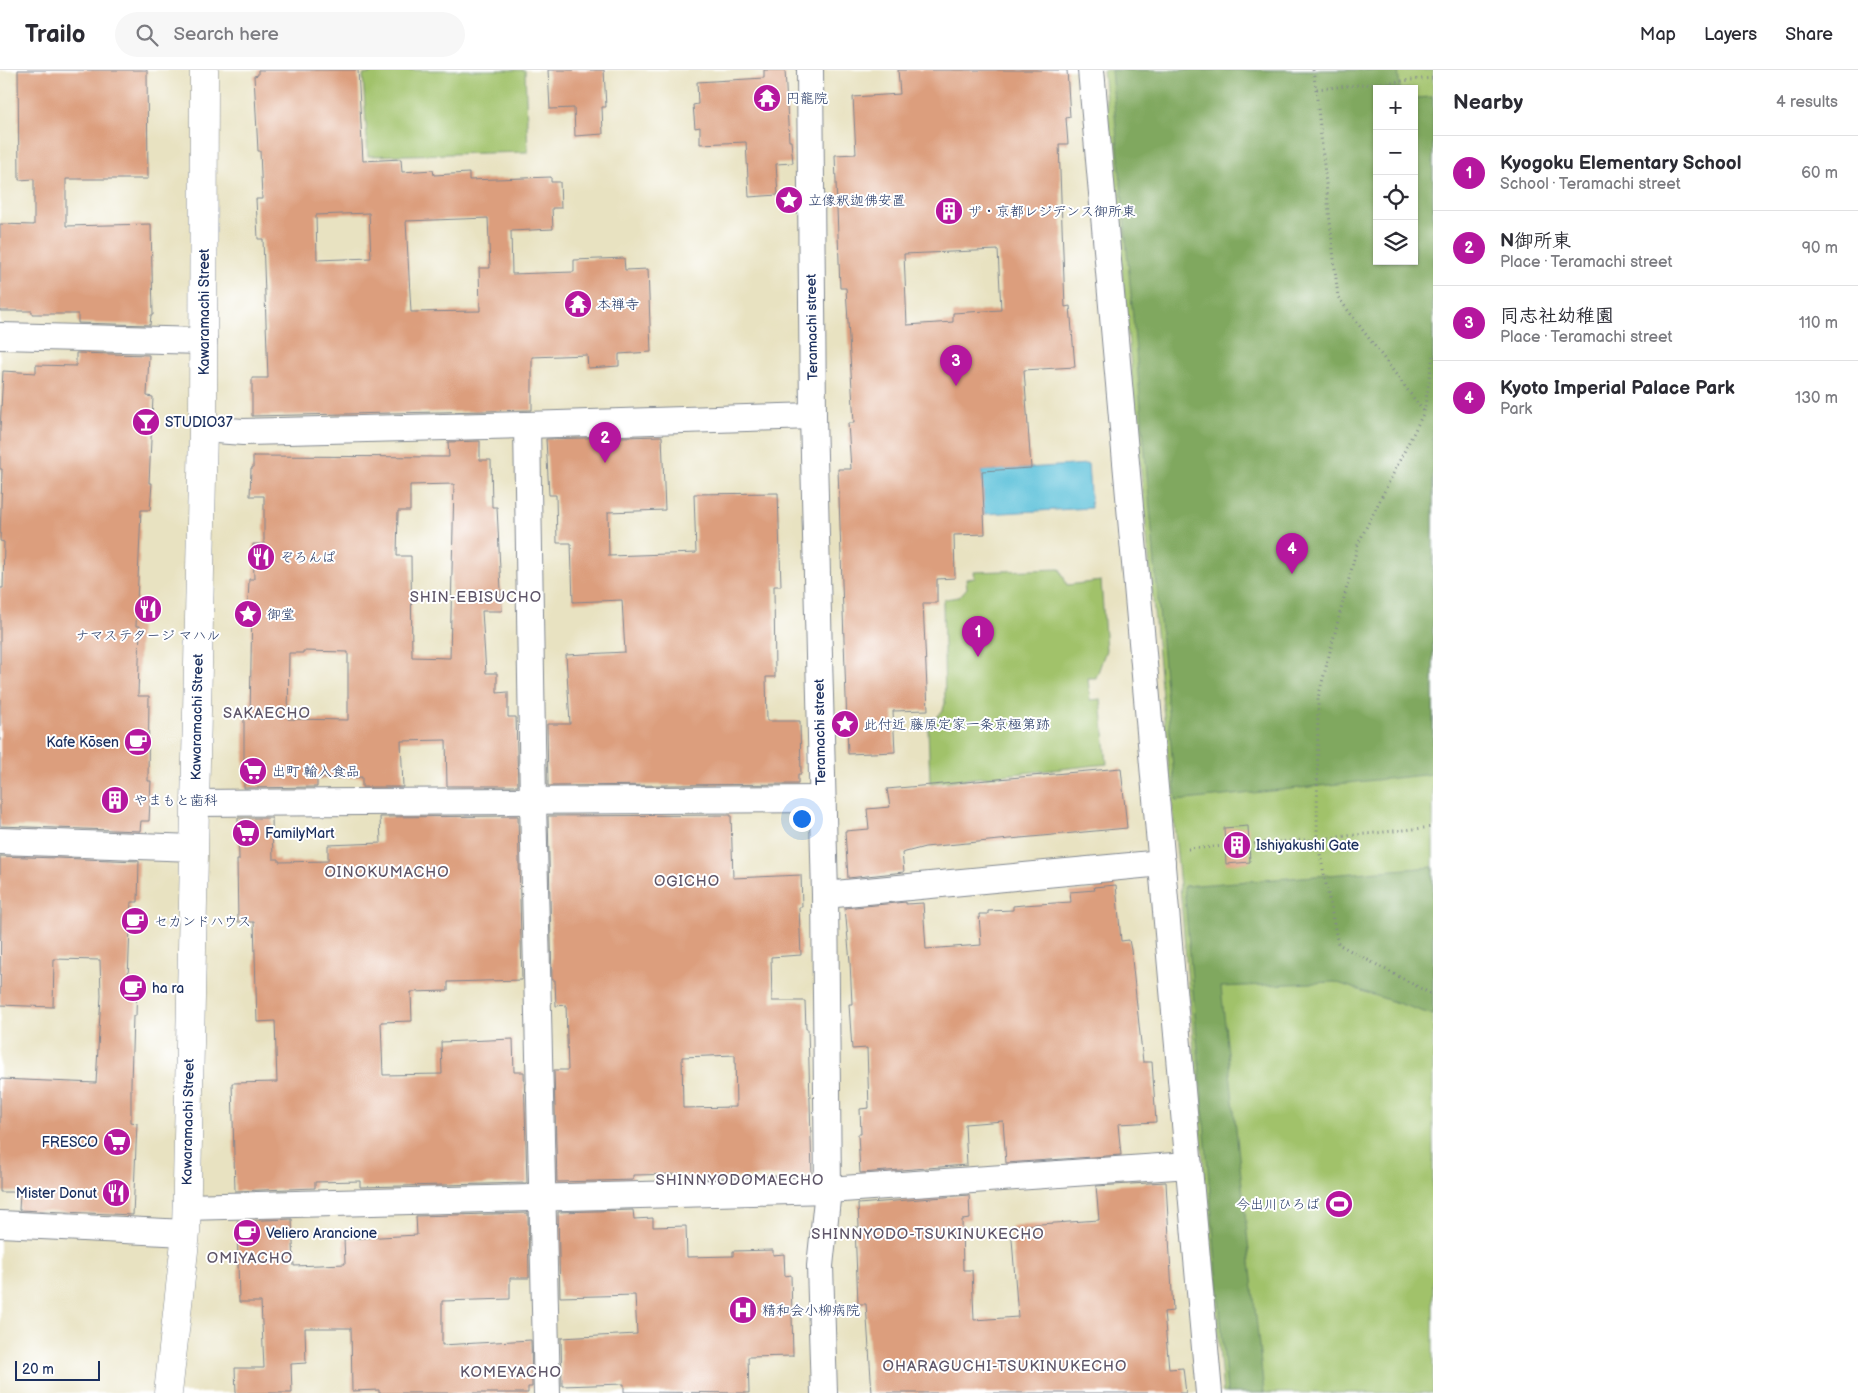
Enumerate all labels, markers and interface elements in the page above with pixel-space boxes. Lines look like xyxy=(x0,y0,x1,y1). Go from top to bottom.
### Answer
search box xyxy=(115,12,465,57)
text: Trailo xyxy=(25,20,85,49)
icon: search xyxy=(133,21,161,49)
text: Search here xyxy=(173,23,279,46)
text: Map xyxy=(1640,24,1676,45)
text: Layers xyxy=(1704,24,1757,45)
text: Share xyxy=(1785,24,1833,45)
temple icon: 円龍院 xyxy=(752,83,782,113)
map controls xyxy=(1373,85,1418,265)
button: + xyxy=(1373,85,1418,130)
place label: 円龍院 xyxy=(786,90,828,107)
text: Nearby xyxy=(1453,90,1523,115)
text: 4 results xyxy=(1776,93,1838,112)
button: − xyxy=(1373,130,1418,175)
text: Kyogoku Elementary School xyxy=(1500,152,1741,175)
text: 1 xyxy=(1466,164,1472,183)
text: 60 m xyxy=(1801,164,1838,183)
button: locate xyxy=(1373,175,1418,220)
text: School · Teramachi street xyxy=(1500,175,1681,194)
place icon: 立像釈迦佛安置 xyxy=(774,185,804,215)
place label: 立像釈迦佛安置 xyxy=(808,192,906,209)
building icon: ザ・京都レジデンス御所東 xyxy=(934,196,964,226)
place label: ザ・京都レジデンス御所東 xyxy=(968,203,1136,220)
button: layers xyxy=(1373,220,1418,265)
text: N御所東 xyxy=(1500,230,1571,253)
text: 2 xyxy=(1464,239,1474,258)
text: 90 m xyxy=(1802,239,1838,258)
street label: Kawaramachi Street xyxy=(196,248,213,375)
text: Place · Teramachi street xyxy=(1500,253,1672,272)
street label: Teramachi street xyxy=(803,273,821,380)
temple icon: 本禅寺 xyxy=(563,289,593,319)
place label: 本禅寺 xyxy=(597,296,639,313)
text: 同志社幼稚園 xyxy=(1500,305,1614,328)
text: 3 xyxy=(1464,314,1474,333)
text: 110 m xyxy=(1799,314,1838,333)
text: Place · Teramachi street xyxy=(1500,328,1672,347)
pin: 3 xyxy=(940,345,972,386)
text: Kyoto Imperial Palace Park xyxy=(1500,377,1735,400)
text: 4 xyxy=(1464,389,1474,408)
text: 130 m xyxy=(1795,389,1838,408)
text: Park xyxy=(1500,400,1532,419)
bar icon: STUDIO37 xyxy=(131,407,161,437)
place label: STUDIO37 xyxy=(165,414,233,431)
pin: 2 xyxy=(589,422,621,463)
pin: 4 xyxy=(1276,533,1308,574)
restaurant icon: ぞろんぱ xyxy=(246,542,276,572)
place label: ぞろんぱ xyxy=(280,549,336,566)
district label: SHIN-EBISUCHO xyxy=(410,588,542,607)
restaurant icon: ナマステタージ マハル xyxy=(133,594,163,624)
place icon: 御堂 xyxy=(233,599,263,629)
place label: 御堂 xyxy=(267,606,295,623)
pin: 1 xyxy=(962,616,994,657)
place label: ナマステタージ マハル xyxy=(76,627,220,644)
street label: Kawaramachi Street xyxy=(187,653,207,780)
street label: Teramachi street xyxy=(811,678,829,785)
district label: SAKAECHO xyxy=(223,704,311,723)
place icon: 此付近 藤原定家一条京極第跡 xyxy=(830,709,860,739)
place label: 此付近 藤原定家一条京極第跡 xyxy=(864,716,1050,733)
cafe icon: Kafe Kōsen xyxy=(123,727,153,757)
place label: Kafe Kōsen xyxy=(46,734,119,751)
supermarket icon: 出町 輸入食品 xyxy=(238,756,268,786)
place label: 出町 輸入食品 xyxy=(272,763,360,780)
building icon: やまもと歯科 xyxy=(100,785,130,815)
place label: やまもと歯科 xyxy=(134,792,218,809)
your location xyxy=(789,806,815,832)
supermarket icon: FamilyMart xyxy=(231,818,261,848)
place label: FamilyMart xyxy=(265,825,335,842)
building icon: Ishiyakushi Gate xyxy=(1222,830,1252,860)
place label: Ishiyakushi Gate xyxy=(1256,837,1359,854)
district label: OINOKUMACHO xyxy=(324,863,450,882)
district label: OGICHO xyxy=(654,872,720,891)
cafe icon: セカンドハウス xyxy=(120,906,150,936)
place label: セカンドハウス xyxy=(154,913,251,930)
cafe icon: ha ra xyxy=(118,973,148,1003)
place label: ha ra xyxy=(152,980,184,997)
street label: Kawaramachi Street xyxy=(178,1058,198,1185)
supermarket icon: FRESCO xyxy=(102,1127,132,1157)
place label: FRESCO xyxy=(41,1134,98,1151)
district label: SHINNYODOMAECHO xyxy=(656,1171,824,1190)
restaurant icon: Mister Donut xyxy=(101,1178,131,1208)
place label: Mister Donut xyxy=(16,1185,98,1202)
sports icon: 今出川ひろば xyxy=(1324,1189,1354,1219)
place label: 今出川ひろば xyxy=(1236,1196,1320,1213)
cafe icon: Veliero Arancione xyxy=(232,1218,262,1248)
place label: Veliero Arancione xyxy=(266,1225,377,1242)
district label: SHINNYODO-TSUKINUKECHO xyxy=(811,1225,1045,1244)
district label: OMIYACHO xyxy=(207,1249,293,1268)
hospital icon: 精和会小柳病院 xyxy=(728,1295,758,1325)
place label: 精和会小柳病院 xyxy=(762,1302,860,1319)
district label: OHARAGUCHI-TSUKINUKECHO xyxy=(883,1357,1127,1376)
scale bar xyxy=(15,1358,100,1381)
text: 20 m xyxy=(22,1361,54,1378)
district label: KOMEYACHO xyxy=(460,1363,562,1382)

